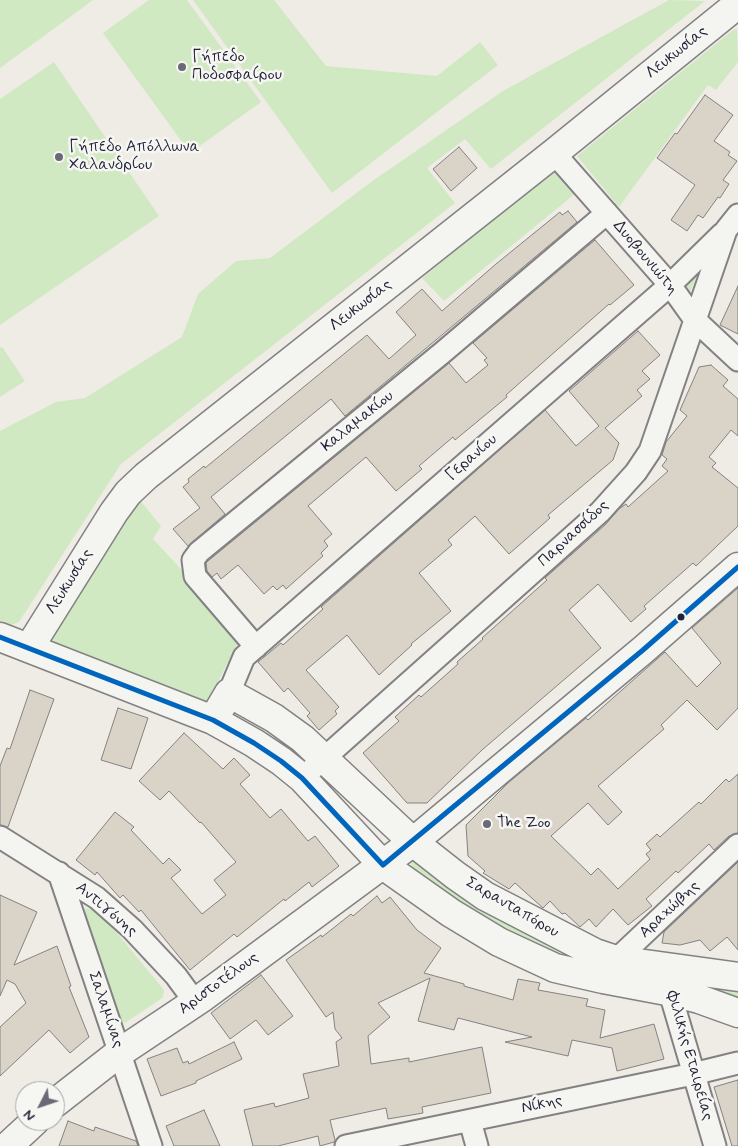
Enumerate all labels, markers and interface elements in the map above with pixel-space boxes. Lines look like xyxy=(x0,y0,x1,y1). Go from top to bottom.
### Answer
street label: Λευκωσίας xyxy=(642,22,712,84)
place label: Γήπεδο Ποδοσφαίρου xyxy=(192,48,282,86)
marker: Γήπεδο Ποδοσφαίρου xyxy=(176,61,188,73)
place label: Γήπεδο Απόλλωνα Χαλανδρίου xyxy=(69,138,200,176)
marker: Γήπεδο Απόλλωνα Χαλανδρίου xyxy=(53,151,65,163)
street label: Δυοβουνιώτη xyxy=(608,217,682,299)
street label: Λευκωσίας xyxy=(326,276,396,336)
street label: Καλαμακίου xyxy=(318,387,398,457)
street label: Γερανίου xyxy=(442,430,502,486)
street label: Παρνασσίδος xyxy=(535,497,613,571)
street label: Λευκωσίας xyxy=(42,546,98,618)
unlabelled marker xyxy=(676,612,686,622)
place label: The Zoo xyxy=(497,814,551,834)
marker: The Zoo xyxy=(481,818,493,830)
street label: Σαρανταπόρου xyxy=(462,874,562,942)
street label: Αραχώβης xyxy=(636,877,704,943)
street label: Αντιγόνης xyxy=(71,879,141,941)
street label: Αριστοτέλους xyxy=(175,949,263,1019)
street label: Σαλαμίνας xyxy=(83,969,127,1051)
street label: Φιλικής Εταιρείας xyxy=(661,989,717,1123)
north arrow xyxy=(15,1081,65,1131)
street label: Νίκης xyxy=(520,1091,564,1119)
text: N xyxy=(20,1106,39,1125)

